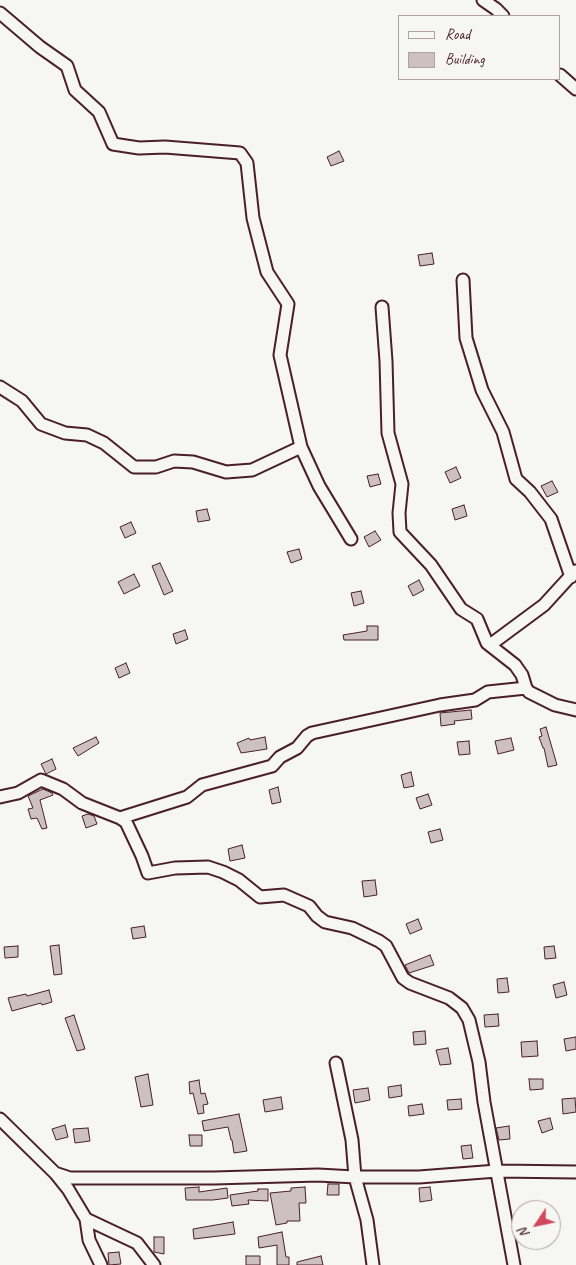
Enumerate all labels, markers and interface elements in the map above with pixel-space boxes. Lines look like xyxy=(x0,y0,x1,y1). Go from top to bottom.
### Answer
legend xyxy=(398,15,561,80)
text: Road xyxy=(445,25,470,44)
text: Building xyxy=(445,50,484,69)
north arrow xyxy=(511,1200,561,1250)
text: N xyxy=(515,1225,533,1241)

